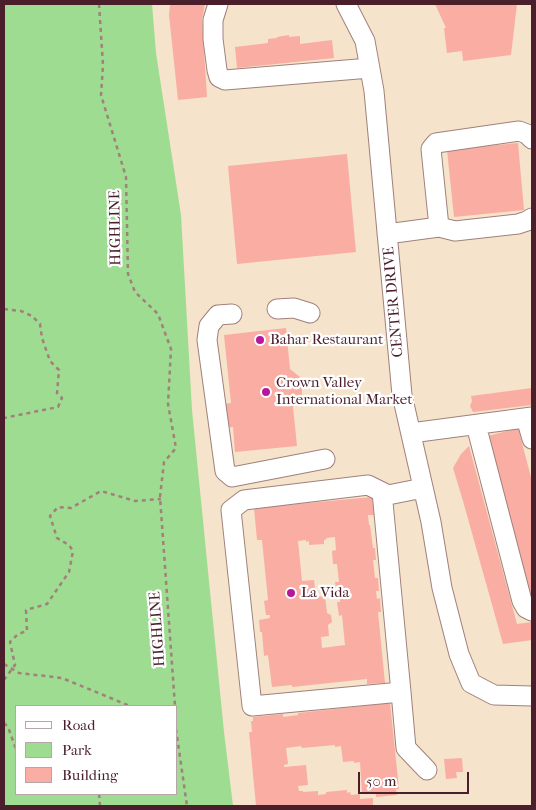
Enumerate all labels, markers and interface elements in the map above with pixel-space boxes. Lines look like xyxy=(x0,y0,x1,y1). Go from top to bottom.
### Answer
street label: HIGHLINE xyxy=(106,190,126,266)
street label: CENTER DRIVE xyxy=(380,246,408,358)
place label: Bahar Restaurant xyxy=(270,331,383,349)
marker: Bahar Restaurant xyxy=(254,334,266,346)
place label: Crown Valley International Market xyxy=(276,374,413,409)
marker: Crown Valley International Market xyxy=(260,386,272,398)
place label: La Vida xyxy=(301,584,349,602)
marker: La Vida xyxy=(285,587,297,599)
street label: HIGHLINE xyxy=(146,591,170,667)
legend xyxy=(15,705,178,795)
text: Road xyxy=(62,716,95,734)
text: Park xyxy=(62,741,92,759)
scale bar xyxy=(361,762,472,794)
text: Building xyxy=(62,766,118,784)
text: 50 m xyxy=(366,772,396,790)

